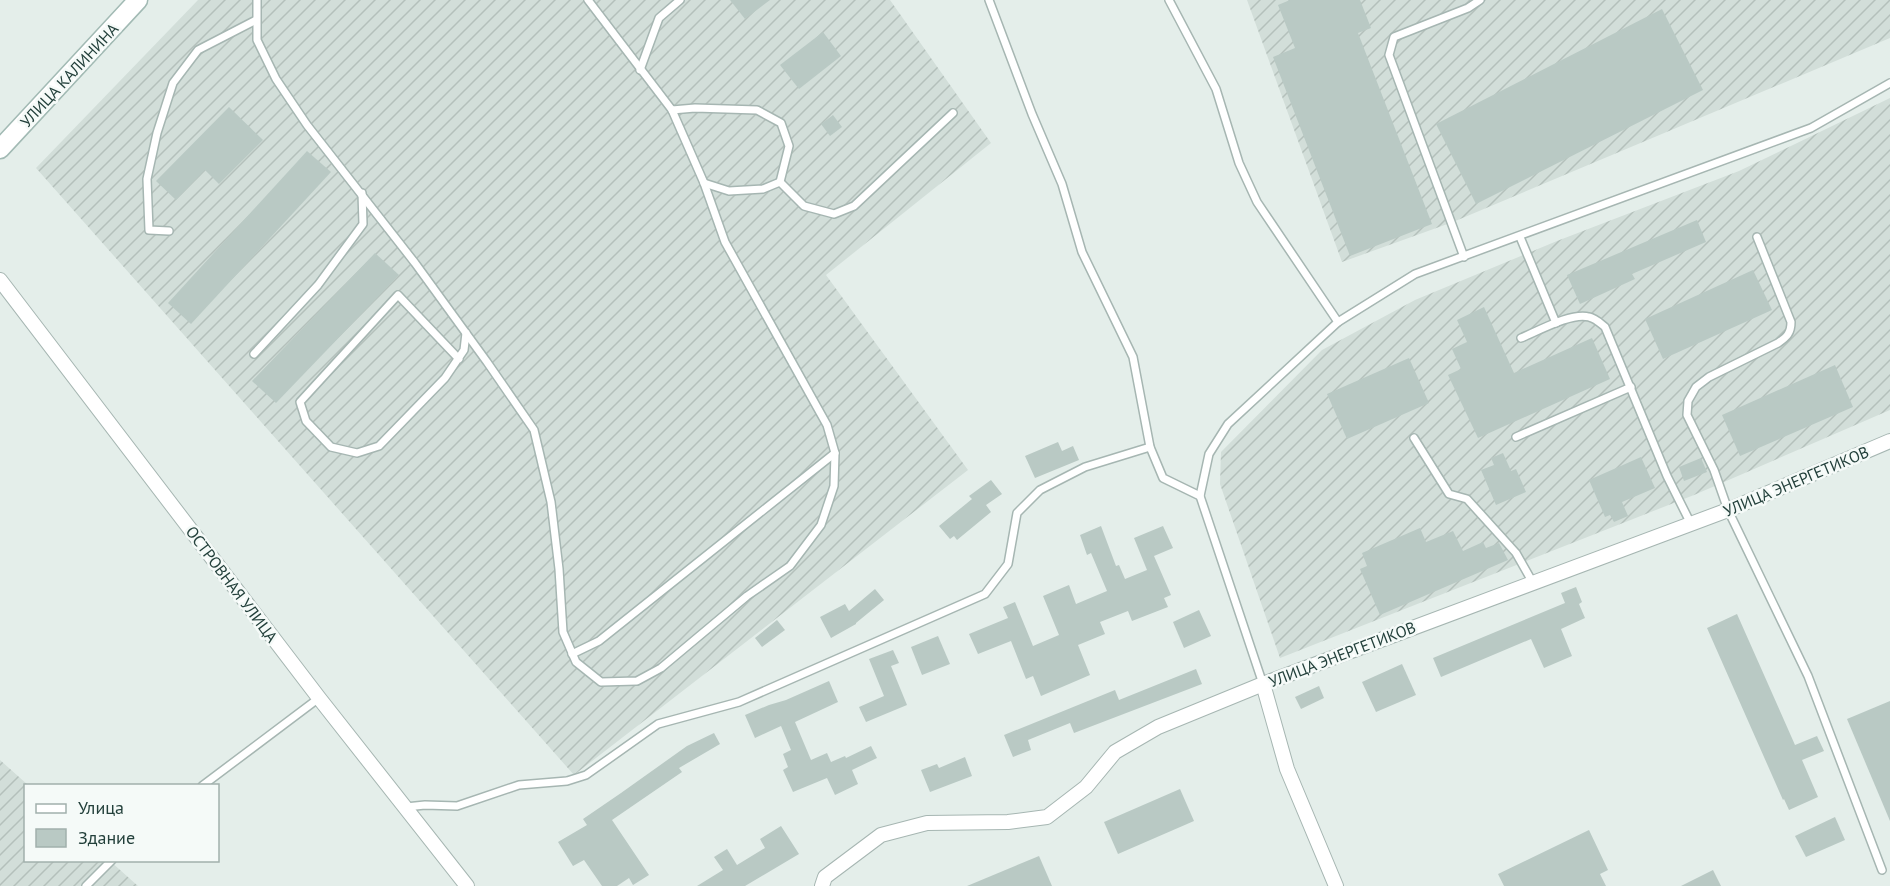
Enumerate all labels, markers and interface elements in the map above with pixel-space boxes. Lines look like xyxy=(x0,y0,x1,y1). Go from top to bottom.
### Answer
street label: УЛИЦА КАЛИНИНА xyxy=(16,18,123,131)
street label: УЛИЦА ЭНЕРГЕТИКОВ xyxy=(1720,441,1872,521)
street label: ОСТРОВНАЯ УЛИЦА xyxy=(182,522,283,647)
street label: УЛИЦА ЭНЕРГЕТИКОВ xyxy=(1266,617,1418,691)
legend xyxy=(24,784,219,862)
text: Улица xyxy=(78,796,124,819)
text: Здание xyxy=(78,826,135,849)

